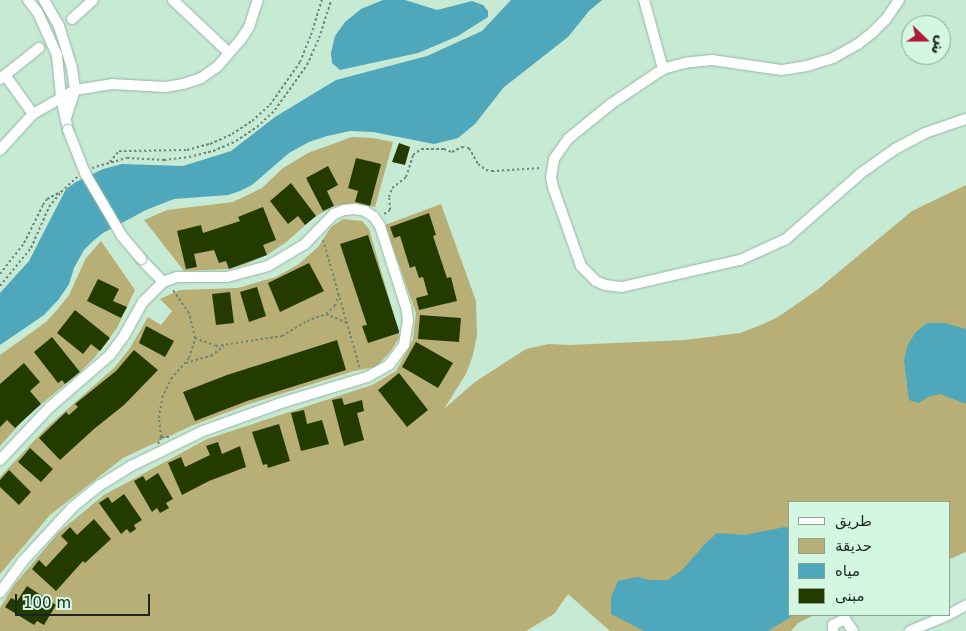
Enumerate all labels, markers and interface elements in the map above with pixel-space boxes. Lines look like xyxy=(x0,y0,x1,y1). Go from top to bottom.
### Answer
north arrow xyxy=(901,15,951,65)
text: ش xyxy=(928,33,950,57)
legend xyxy=(788,501,951,616)
text: طريق xyxy=(835,512,872,530)
text: حديقة xyxy=(835,537,872,555)
text: مياه xyxy=(835,562,860,580)
scale bar xyxy=(18,584,152,616)
text: مبنى xyxy=(835,587,865,605)
text: 100 m xyxy=(23,594,71,612)

